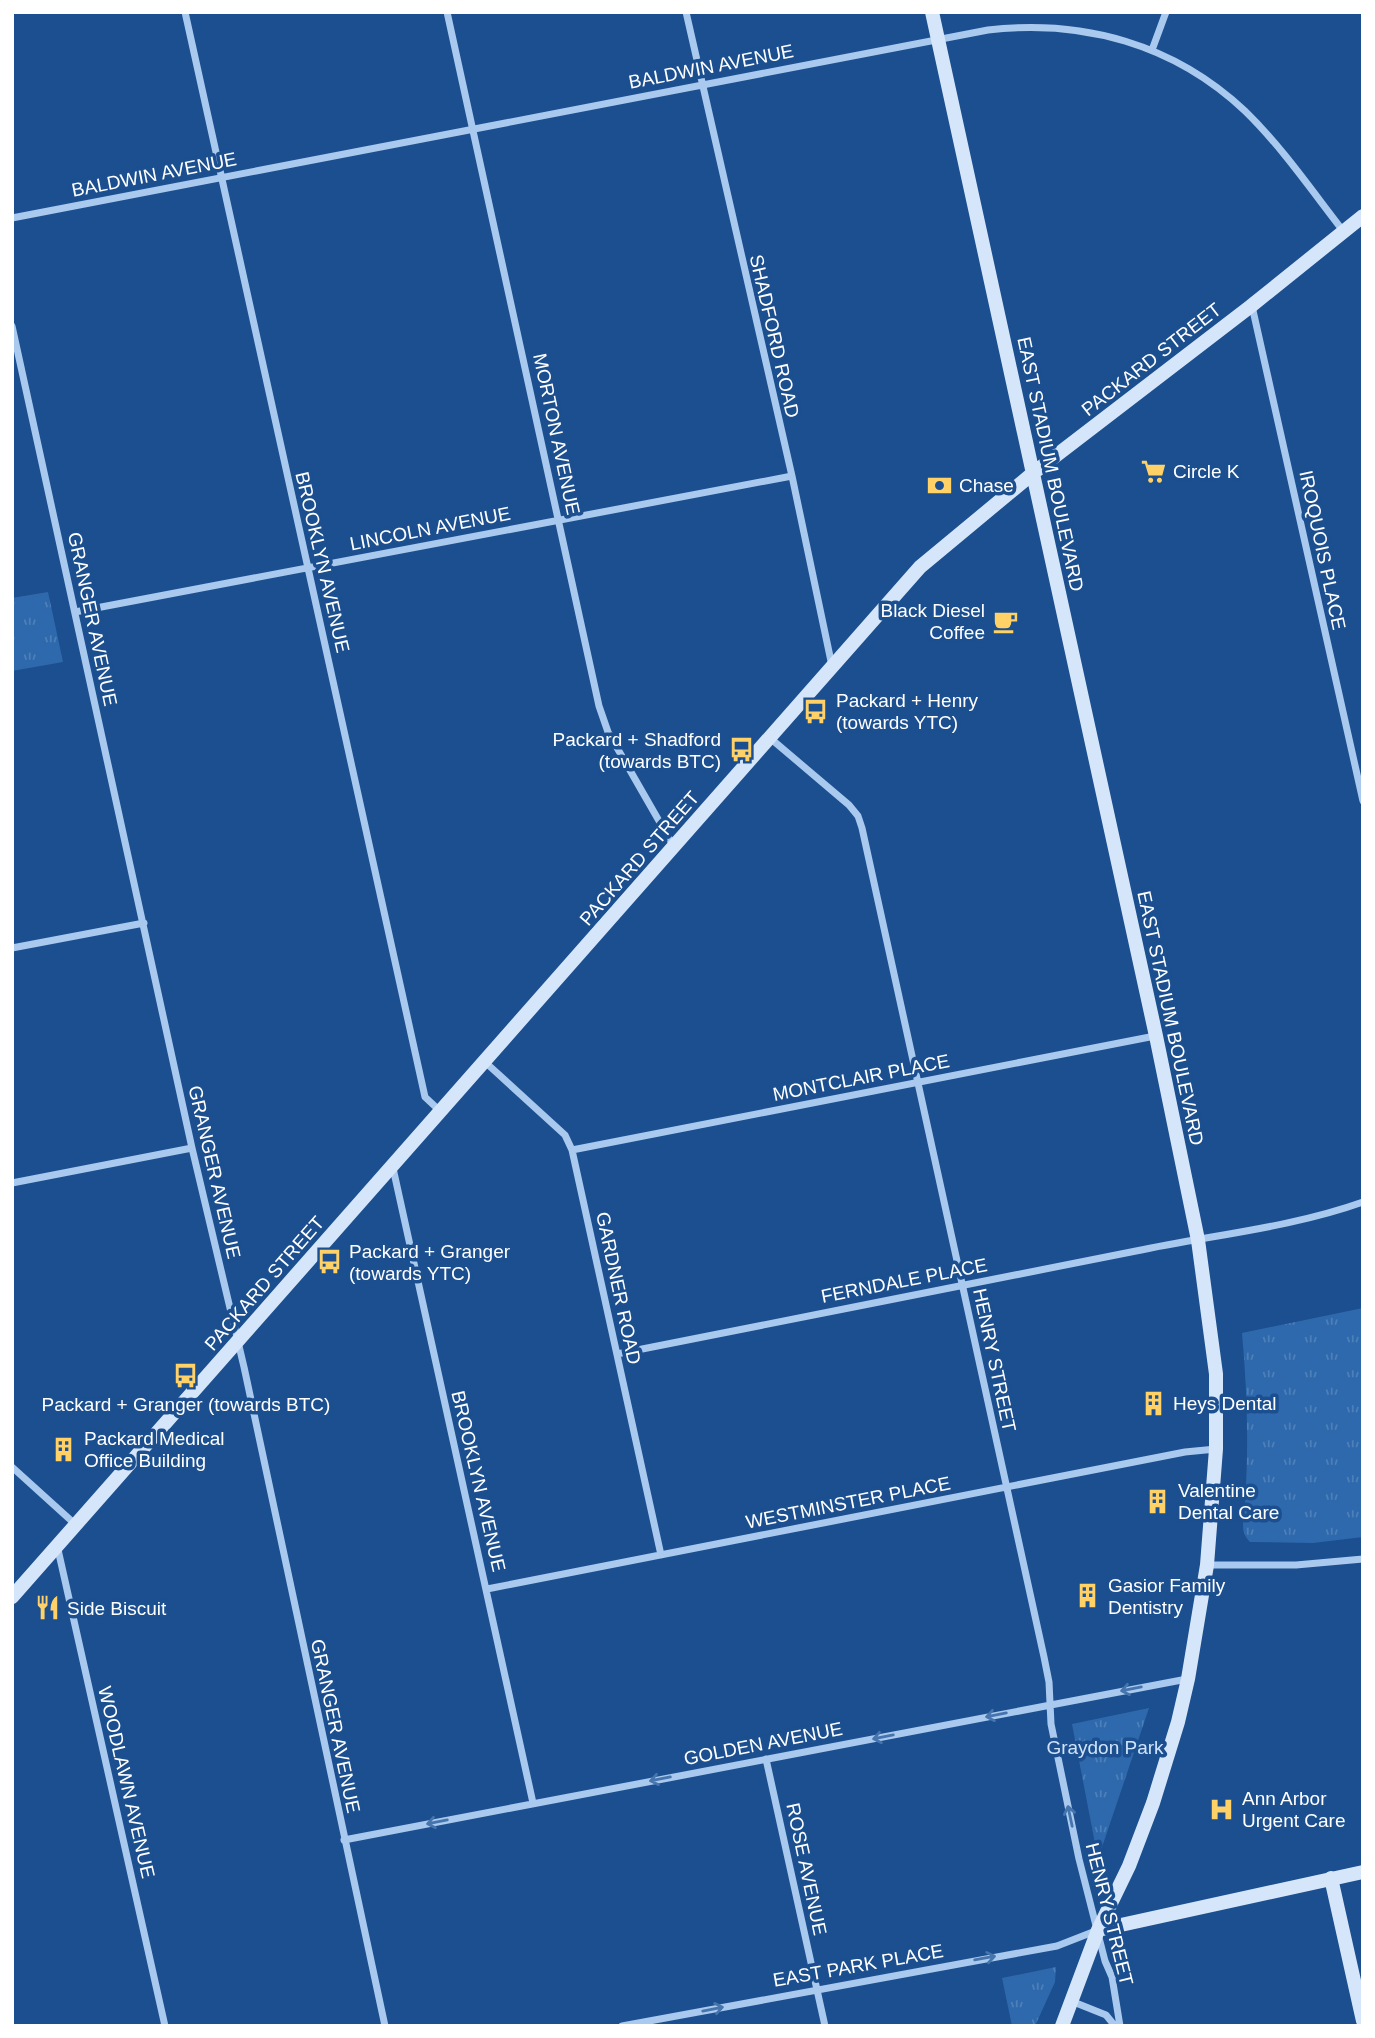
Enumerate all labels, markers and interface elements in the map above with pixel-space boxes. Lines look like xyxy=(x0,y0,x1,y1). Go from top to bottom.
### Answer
street label: BALDWIN AVENUE xyxy=(627,40,795,93)
street label: BALDWIN AVENUE xyxy=(70,148,238,201)
street label: SHADFORD ROAD xyxy=(746,252,804,420)
street label: PACKARD STREET xyxy=(1078,298,1225,420)
street label: EAST STADIUM BOULEVARD xyxy=(1013,335,1088,593)
street label: MORTON AVENUE xyxy=(529,351,584,517)
supermarket icon: Circle K xyxy=(1139,457,1167,485)
place label: Circle K xyxy=(1173,461,1240,482)
street label: IROQUOIS PLACE xyxy=(1295,468,1350,632)
street label: BROOKLYN AVENUE xyxy=(291,470,354,655)
bank icon: Chase xyxy=(925,471,953,499)
place label: Chase xyxy=(959,475,1014,496)
street label: LINCOLN AVENUE xyxy=(348,503,512,554)
street label: GRANGER AVENUE xyxy=(64,530,121,708)
place label: Black Diesel Coffee xyxy=(880,600,985,643)
cafe icon: Black Diesel Coffee xyxy=(991,607,1019,635)
place label: Packard + Henry (towards YTC) xyxy=(836,690,979,733)
bus stop icon: Packard + Henry (towards YTC) xyxy=(802,697,830,725)
place label: Packard + Shadford (towards BTC) xyxy=(553,729,721,772)
bus stop icon: Packard + Shadford (towards BTC) xyxy=(727,736,755,764)
street label: PACKARD STREET xyxy=(575,787,704,930)
street label: EAST STADIUM BOULEVARD xyxy=(1133,889,1208,1147)
street label: MONTCLAIR PLACE xyxy=(771,1050,951,1105)
street label: GRANGER AVENUE xyxy=(184,1084,245,1261)
street label: GARDNER ROAD xyxy=(592,1210,645,1366)
street label: PACKARD STREET xyxy=(200,1212,329,1355)
place label: Packard + Granger (towards YTC) xyxy=(349,1241,511,1284)
bus stop icon: Packard + Granger (towards YTC) xyxy=(315,1248,343,1276)
street label: FERNDALE PLACE xyxy=(819,1254,989,1307)
street label: HENRY STREET xyxy=(969,1286,1020,1434)
bus stop icon: Packard + Granger (towards BTC) xyxy=(172,1362,200,1390)
street label: BROOKLYN AVENUE xyxy=(447,1389,510,1574)
building icon: Heys Dental xyxy=(1139,1389,1167,1417)
place label: Heys Dental xyxy=(1173,1393,1277,1414)
place label: Packard + Granger (towards BTC) xyxy=(42,1394,330,1415)
place label: Packard Medical Office Building xyxy=(84,1428,224,1471)
building icon: Packard Medical Office Building xyxy=(50,1435,78,1463)
street label: WESTMINSTER PLACE xyxy=(744,1472,952,1533)
place label: Valentine Dental Care xyxy=(1178,1480,1279,1523)
building icon: Valentine Dental Care xyxy=(1144,1487,1172,1515)
place label: Gasior Family Dentistry xyxy=(1108,1575,1226,1618)
building icon: Gasior Family Dentistry xyxy=(1074,1582,1102,1610)
restaurant icon: Side Biscuit xyxy=(33,1594,61,1622)
place label: Side Biscuit xyxy=(67,1598,167,1619)
street label: GRANGER AVENUE xyxy=(307,1637,364,1815)
one-way arrow xyxy=(1120,1682,1143,1696)
street label: WOODLAWN AVENUE xyxy=(94,1684,159,1880)
one-way arrow xyxy=(985,1709,1008,1722)
street label: GOLDEN AVENUE xyxy=(682,1718,844,1769)
one-way arrow xyxy=(872,1730,895,1744)
park label: Graydon Park xyxy=(1046,1737,1164,1758)
one-way arrow xyxy=(649,1773,672,1786)
place label: Ann Arbor Urgent Care xyxy=(1242,1788,1346,1831)
hospital icon: Ann Arbor Urgent Care xyxy=(1208,1795,1236,1823)
street label: ROSE AVENUE xyxy=(782,1801,831,1937)
one-way arrow xyxy=(1063,1805,1076,1828)
one-way arrow xyxy=(426,1816,449,1829)
street label: HENRY STREET xyxy=(1082,1841,1137,1988)
street label: EAST PARK PLACE xyxy=(771,1940,945,1991)
one-way arrow xyxy=(973,1951,996,1964)
one-way arrow xyxy=(701,2001,724,2015)

